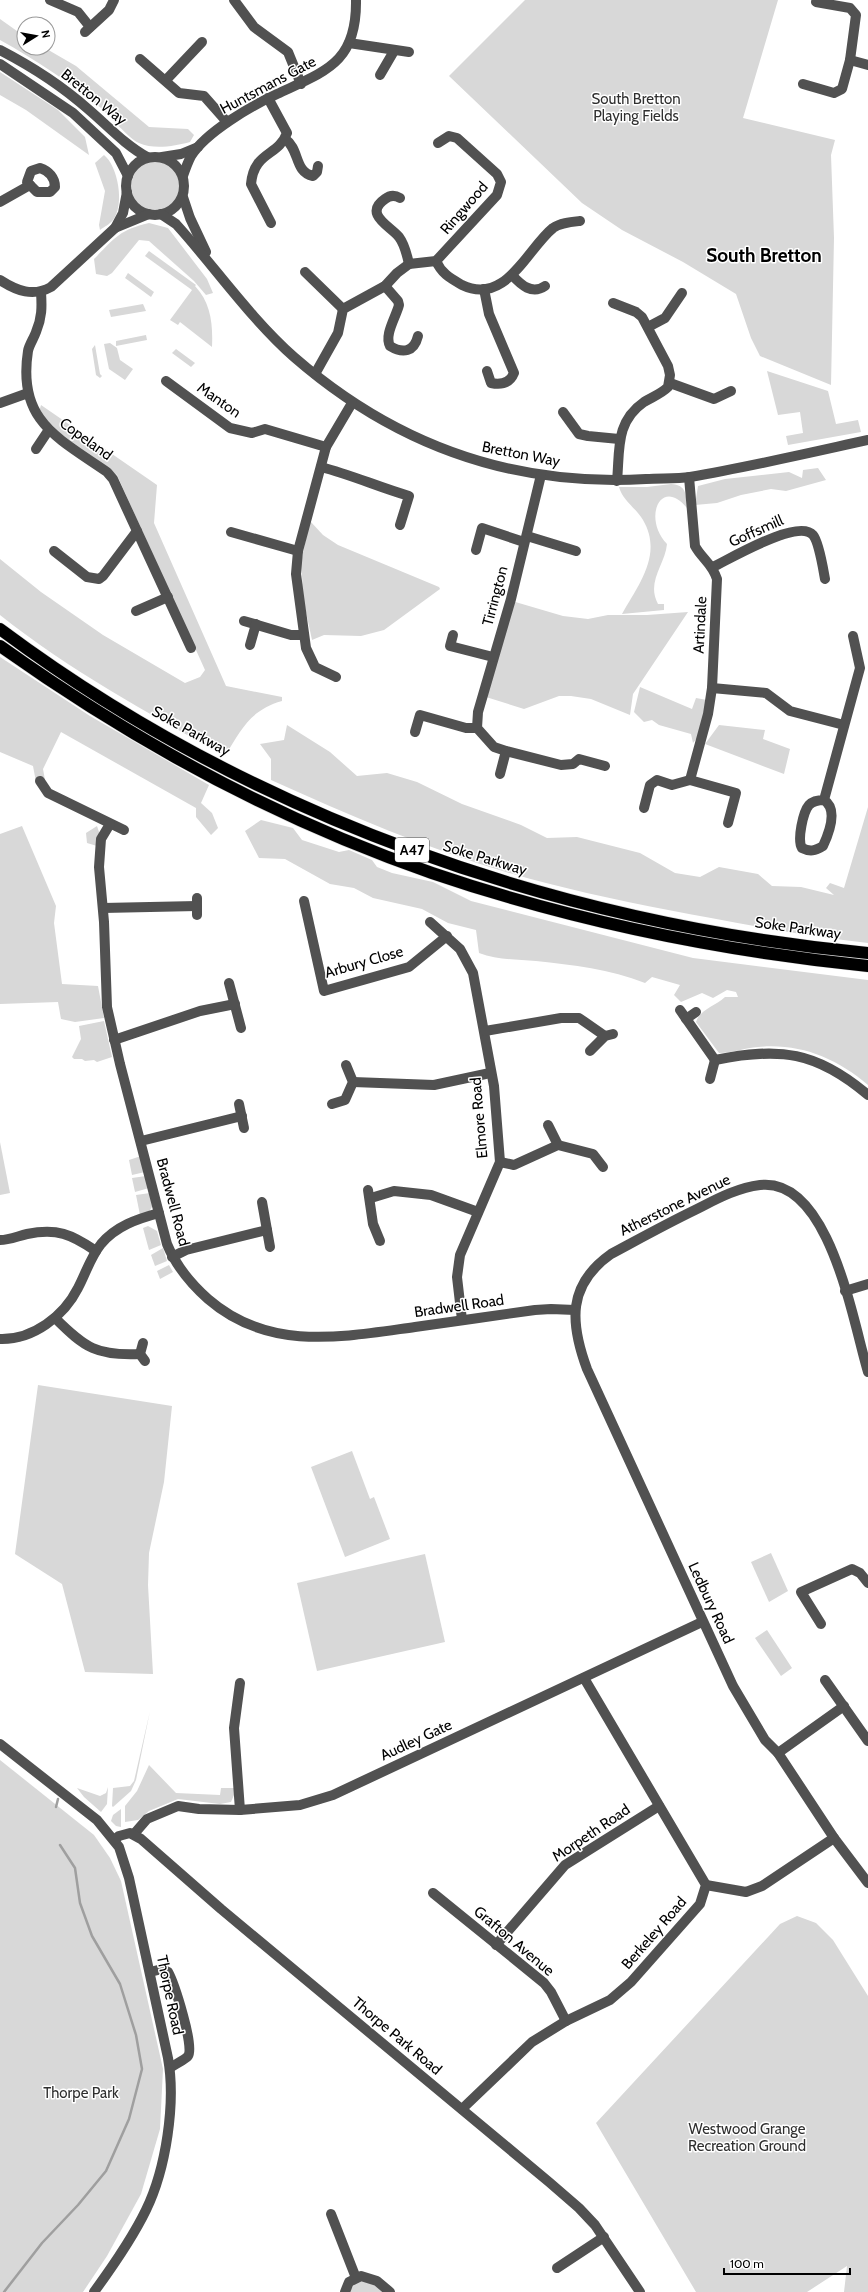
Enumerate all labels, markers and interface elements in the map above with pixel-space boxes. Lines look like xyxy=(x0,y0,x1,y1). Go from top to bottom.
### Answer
north arrow xyxy=(16,16,56,56)
text: N xyxy=(38,29,53,39)
street label: Huntsmans Gate xyxy=(217,52,319,118)
street label: Bretton Way xyxy=(58,65,131,129)
park label: South Bretton Playing Fields xyxy=(591,90,681,125)
street label: Ringwood xyxy=(436,178,492,238)
district label: South Bretton xyxy=(706,244,822,267)
street label: Manton xyxy=(194,379,244,421)
street label: Copeland xyxy=(56,414,116,464)
street label: Bretton Way xyxy=(480,438,562,470)
street label: Goffsmill xyxy=(726,511,786,551)
street label: Tirrington xyxy=(478,564,512,628)
street label: Artindale xyxy=(690,596,711,654)
street label: Soke Parkway xyxy=(149,702,234,760)
street label: Soke Parkway xyxy=(441,837,530,879)
road number: A47 xyxy=(395,838,429,862)
street label: Soke Parkway xyxy=(754,913,843,943)
street label: Arbury Close xyxy=(323,942,406,982)
street label: Elmore Road xyxy=(466,1077,492,1159)
street label: Bradwell Road xyxy=(153,1156,193,1248)
street label: Atherstone Avenue xyxy=(617,1170,734,1240)
street label: Bradwell Road xyxy=(413,1291,505,1321)
street label: Ledbury Road xyxy=(684,1559,738,1647)
street label: Audley Gate xyxy=(377,1715,455,1764)
street label: Morpeth Road xyxy=(549,1800,633,1866)
street label: Berkeley Road xyxy=(618,1893,690,1973)
street label: Grafton Avenue xyxy=(470,1902,558,1980)
street label: Thorpe Road xyxy=(153,1954,187,2036)
street label: Thorpe Park Road xyxy=(349,1993,445,2079)
park label: Thorpe Park xyxy=(43,2084,119,2102)
park label: Westwood Grange Recreation Ground xyxy=(688,2120,806,2155)
scale bar xyxy=(724,2250,850,2276)
text: 100 m xyxy=(730,2256,764,2271)

